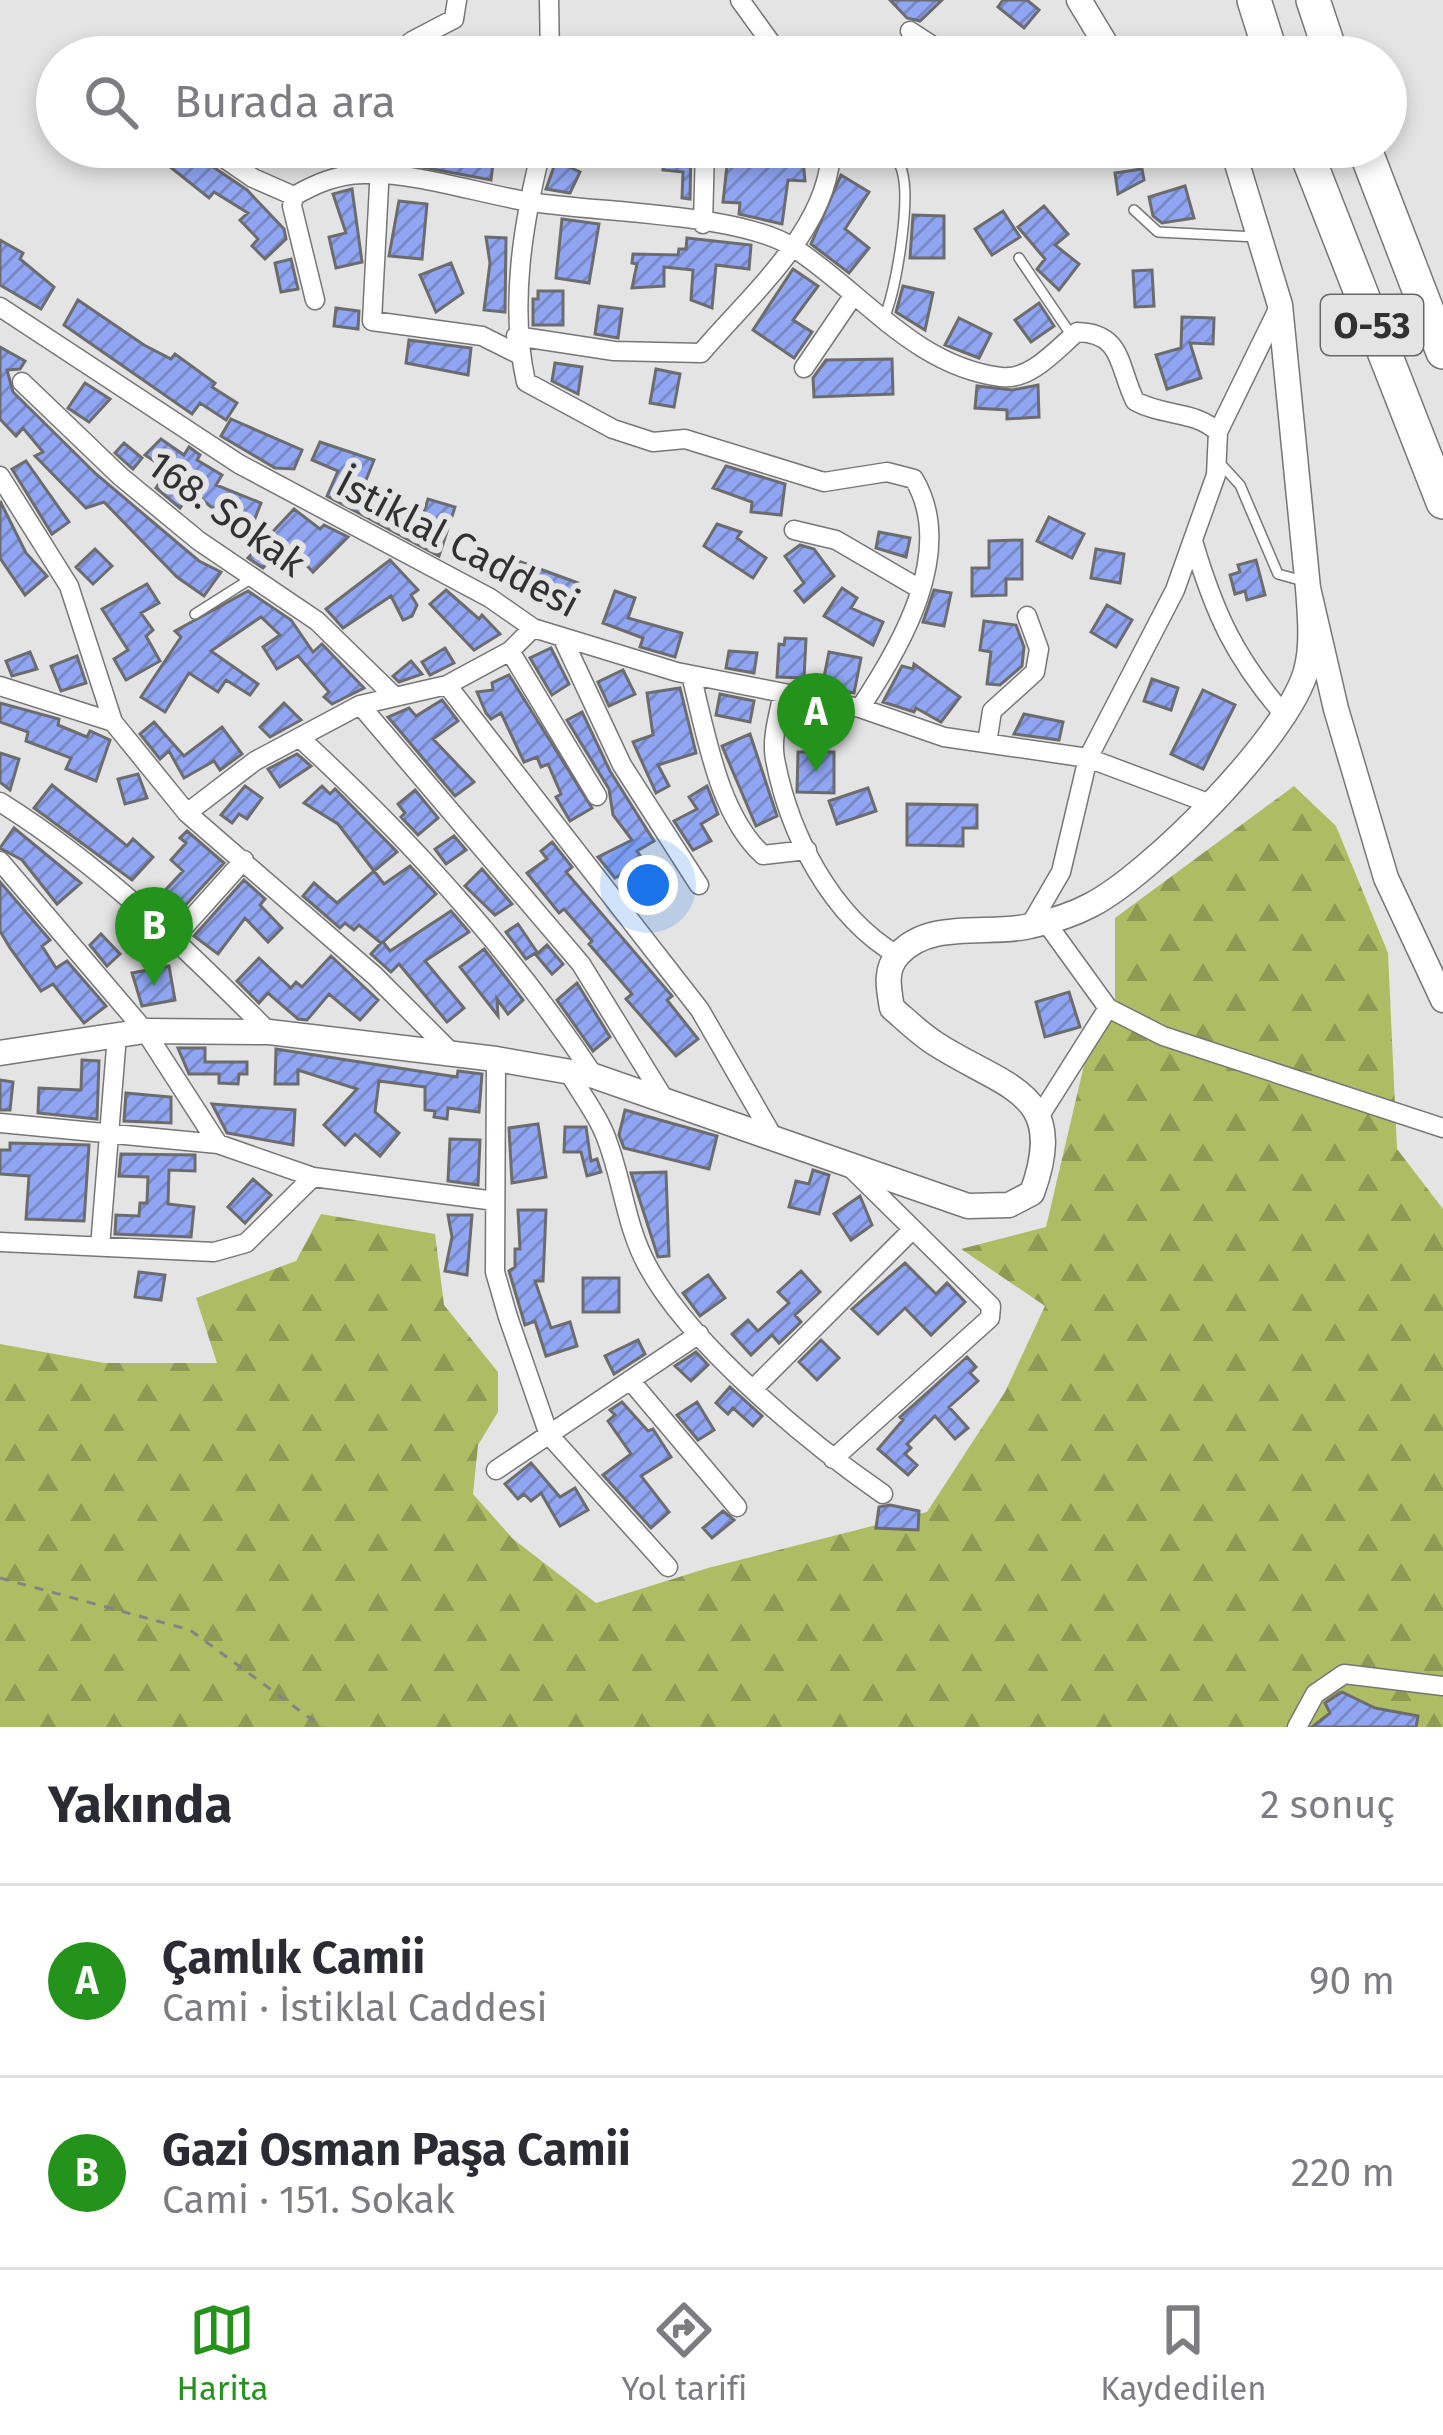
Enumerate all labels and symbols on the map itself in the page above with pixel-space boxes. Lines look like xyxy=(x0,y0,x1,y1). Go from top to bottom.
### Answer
road number: O-53 xyxy=(1321,295,1423,355)
street label: 168. Sokak xyxy=(139,441,314,586)
street label: İstiklal Caddesi xyxy=(328,461,587,627)
pin: A xyxy=(777,673,855,772)
your location xyxy=(618,855,678,915)
pin: B xyxy=(115,887,193,986)

